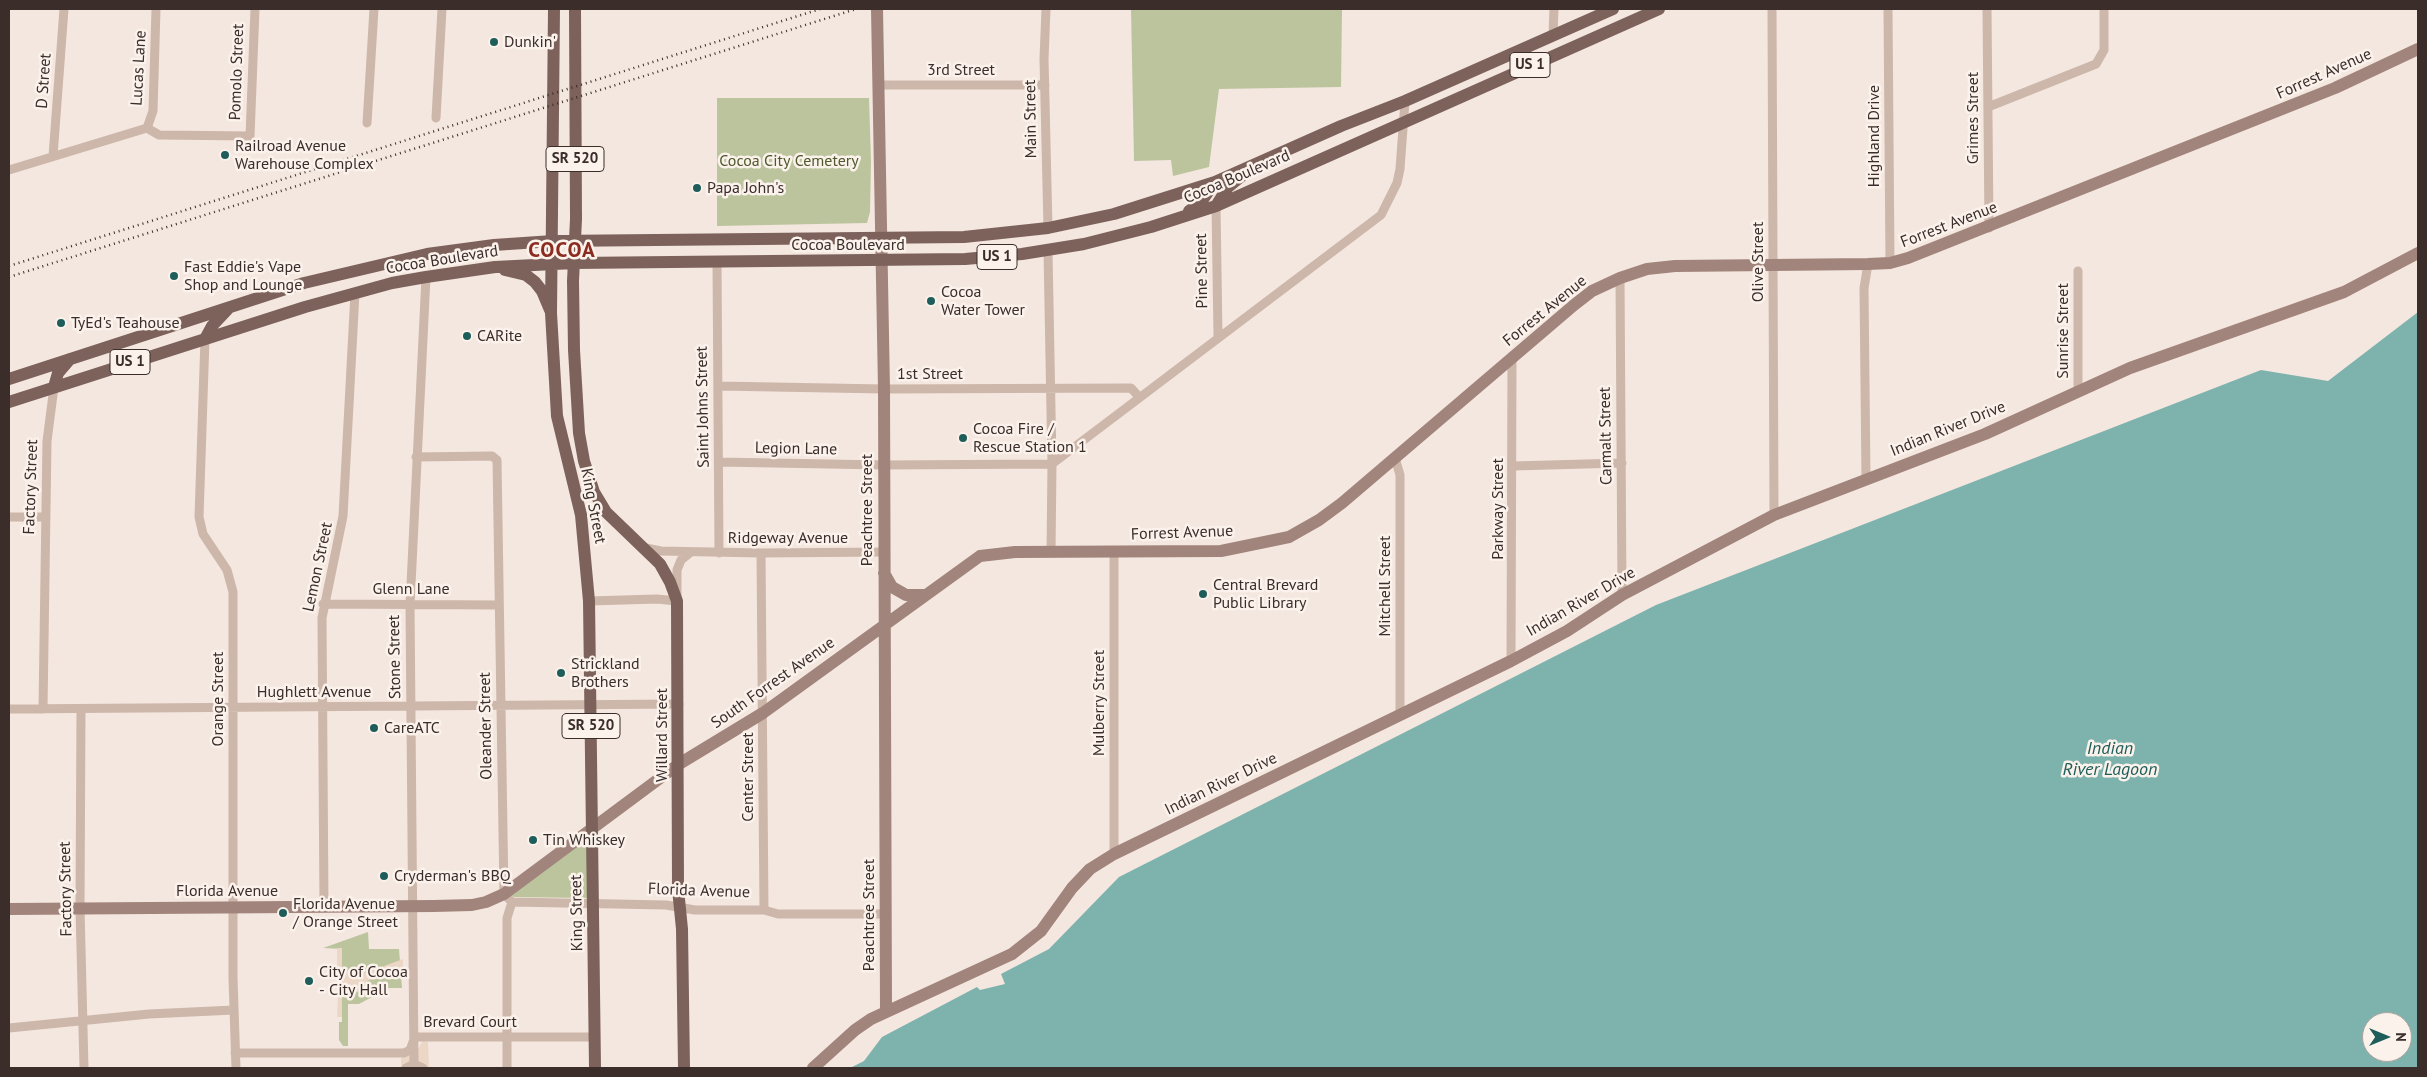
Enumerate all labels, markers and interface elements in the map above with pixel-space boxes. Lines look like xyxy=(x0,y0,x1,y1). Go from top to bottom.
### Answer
street label: Pomolo Street xyxy=(226,23,248,121)
street label: Lucas Lane xyxy=(127,30,151,106)
place label: Dunkin' xyxy=(504,32,556,52)
marker: Dunkin' xyxy=(488,36,500,48)
street label: Forrest Avenue xyxy=(2273,44,2375,104)
road number: US 1 xyxy=(1510,52,1550,78)
street label: D Street xyxy=(32,53,56,109)
street label: 3rd Street xyxy=(927,60,995,80)
street label: Grimes Street xyxy=(1963,72,1983,164)
street label: Main Street xyxy=(1021,79,1041,159)
street label: Highland Drive xyxy=(1864,85,1884,187)
place label: Railroad Avenue Warehouse Complex xyxy=(235,136,374,174)
road number: SR 520 xyxy=(546,146,604,172)
street label: Cocoa Boulevard xyxy=(1181,146,1293,208)
marker: Railroad Avenue Warehouse Complex xyxy=(219,149,231,161)
park label: Cocoa City Cemetery xyxy=(719,151,859,171)
place label: Papa John's xyxy=(707,178,784,198)
marker: Papa John's xyxy=(691,182,703,194)
street label: Forrest Avenue xyxy=(1898,198,2000,252)
street label: Olive Street xyxy=(1748,222,1768,302)
street label: Pine Street xyxy=(1192,233,1212,309)
street label: Cocoa Boulevard xyxy=(791,235,905,255)
district label: COCOA xyxy=(528,238,596,264)
street label: Cocoa Boulevard xyxy=(384,242,500,278)
road number: US 1 xyxy=(977,244,1017,270)
place label: Fast Eddie's Vape Shop and Lounge xyxy=(184,257,302,295)
marker: Fast Eddie's Vape Shop and Lounge xyxy=(168,270,180,282)
street label: Forrest Avenue xyxy=(1499,271,1591,351)
place label: Cocoa Water Tower xyxy=(941,282,1025,320)
street label: Sunrise Street xyxy=(2053,283,2073,379)
marker: Cocoa Water Tower xyxy=(925,295,937,307)
place label: TyEd's Teahouse xyxy=(71,313,180,333)
marker: TyEd's Teahouse xyxy=(55,317,67,329)
place label: CARite xyxy=(477,326,522,346)
marker: CARite xyxy=(461,330,473,342)
street label: Saint Johns Street xyxy=(692,346,714,468)
road number: US 1 xyxy=(110,350,150,374)
street label: 1st Street xyxy=(897,364,963,384)
street label: Carmalt Street xyxy=(1596,387,1616,485)
street label: Indian River Drive xyxy=(1888,397,2008,461)
place label: Cocoa Fire / Rescue Station 1 xyxy=(973,419,1087,457)
marker: Cocoa Fire / Rescue Station 1 xyxy=(957,432,969,444)
street label: Factory Street xyxy=(20,439,42,535)
street label: Legion Lane xyxy=(755,439,837,459)
street label: Peachtree Street xyxy=(857,454,877,566)
street label: Parkway Street xyxy=(1488,458,1508,560)
street label: King Street xyxy=(576,467,610,545)
street label: Lemon Street xyxy=(299,521,337,613)
street label: Forrest Avenue xyxy=(1131,522,1233,544)
street label: Ridgeway Avenue xyxy=(728,528,848,548)
street label: Mitchell Street xyxy=(1375,536,1395,636)
street label: Indian River Drive xyxy=(1523,563,1639,641)
place label: Central Brevard Public Library xyxy=(1213,575,1318,613)
street label: Glenn Lane xyxy=(372,579,450,599)
marker: Central Brevard Public Library xyxy=(1197,588,1209,600)
street label: Stone Street xyxy=(385,615,405,699)
street label: South Forrest Avenue xyxy=(708,633,838,733)
street label: Mulberry Street xyxy=(1089,650,1109,756)
street label: Orange Street xyxy=(208,652,228,746)
place label: Strickland Brothers xyxy=(571,654,639,692)
marker: Strickland Brothers xyxy=(555,667,567,679)
street label: Oleander Street xyxy=(475,672,497,780)
street label: Hughlett Avenue xyxy=(257,682,371,702)
street label: Willard Street xyxy=(652,688,672,782)
road number: SR 520 xyxy=(562,714,620,738)
place label: CareATC xyxy=(384,718,440,738)
marker: CareATC xyxy=(368,722,380,734)
street label: Center Street xyxy=(738,732,758,822)
water label: Indian River Lagoon xyxy=(2063,738,2157,781)
street label: Indian River Drive xyxy=(1162,749,1280,819)
place label: Tin Whiskey xyxy=(543,830,625,850)
marker: Tin Whiskey xyxy=(527,834,539,846)
street label: Factory Street xyxy=(56,841,76,937)
street label: Peachtree Street xyxy=(859,859,879,971)
place label: Cryderman's BBQ xyxy=(394,866,511,886)
marker: Cryderman's BBQ xyxy=(378,870,390,882)
street label: King Street xyxy=(567,875,587,951)
street label: Florida Avenue xyxy=(648,880,750,902)
street label: Florida Avenue xyxy=(176,881,278,901)
place label: Florida Avenue / Orange Street xyxy=(293,894,398,932)
marker: Florida Avenue / Orange Street xyxy=(277,907,289,919)
place label: City of Cocoa - City Hall xyxy=(319,962,408,1000)
marker: City of Cocoa - City Hall xyxy=(303,975,315,987)
street label: Brevard Court xyxy=(423,1012,517,1032)
north arrow xyxy=(2362,1012,2412,1062)
text: N xyxy=(2392,1032,2410,1042)

